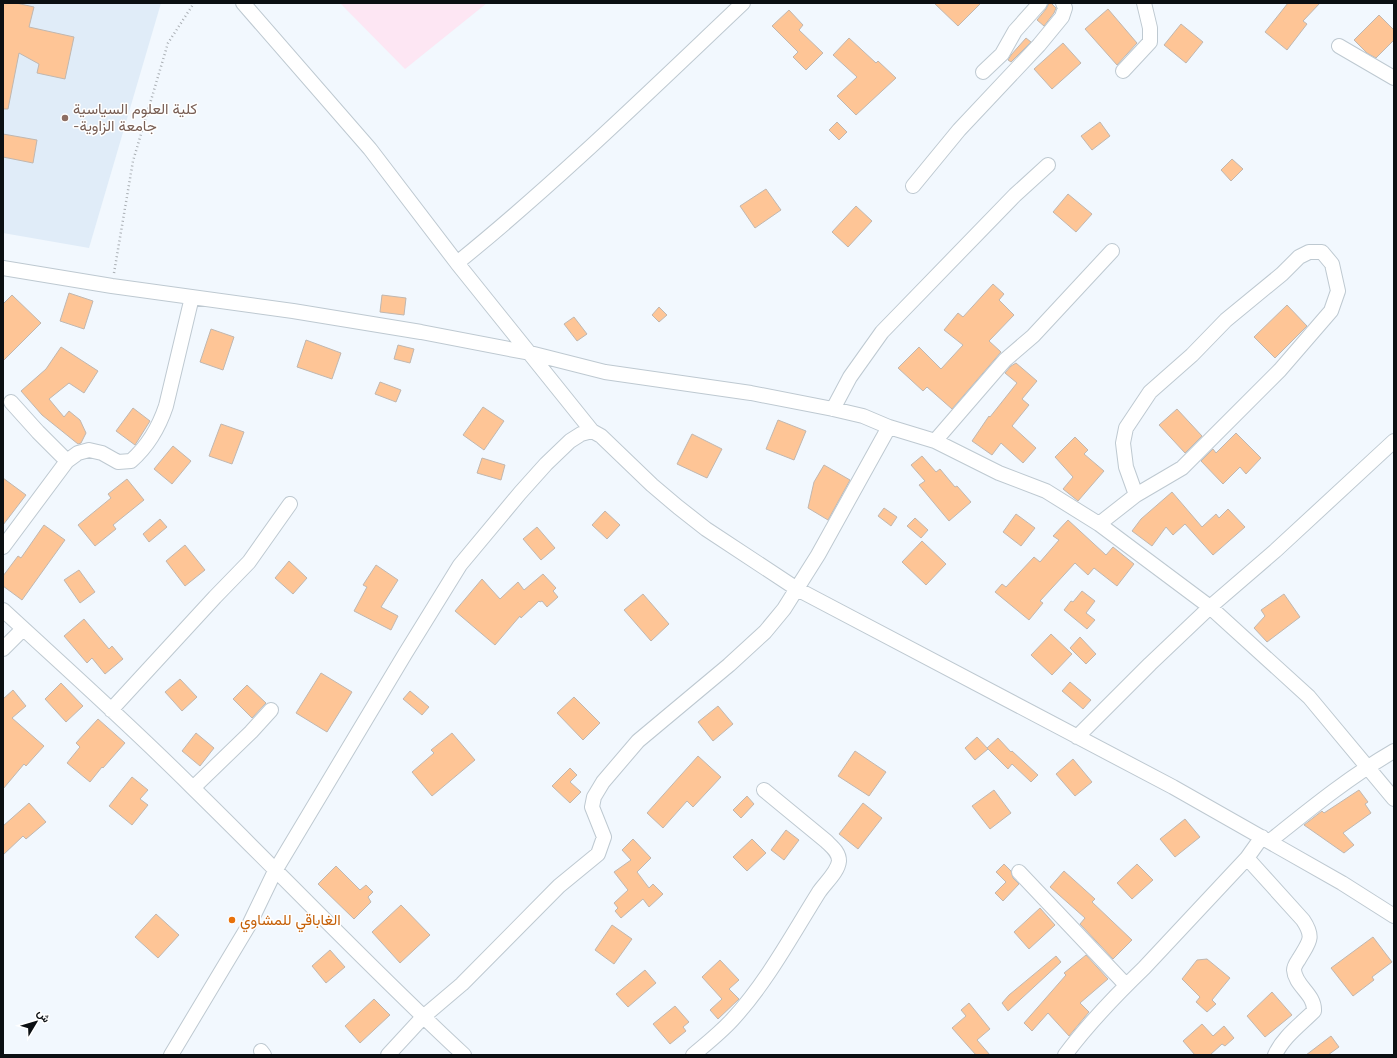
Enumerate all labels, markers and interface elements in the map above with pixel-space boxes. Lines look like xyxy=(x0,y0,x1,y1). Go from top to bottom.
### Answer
place label: كلية العلوم السياسية -جامعة الزاوية xyxy=(73,99,197,135)
marker: كلية العلوم السياسية -جامعة الزاوية xyxy=(60,113,70,123)
place label: الغاباقي للمشاوي xyxy=(240,910,341,933)
marker: الغاباقي للمشاوي xyxy=(227,915,237,925)
north arrow xyxy=(16,1002,56,1042)
text: ش xyxy=(34,1006,53,1025)

